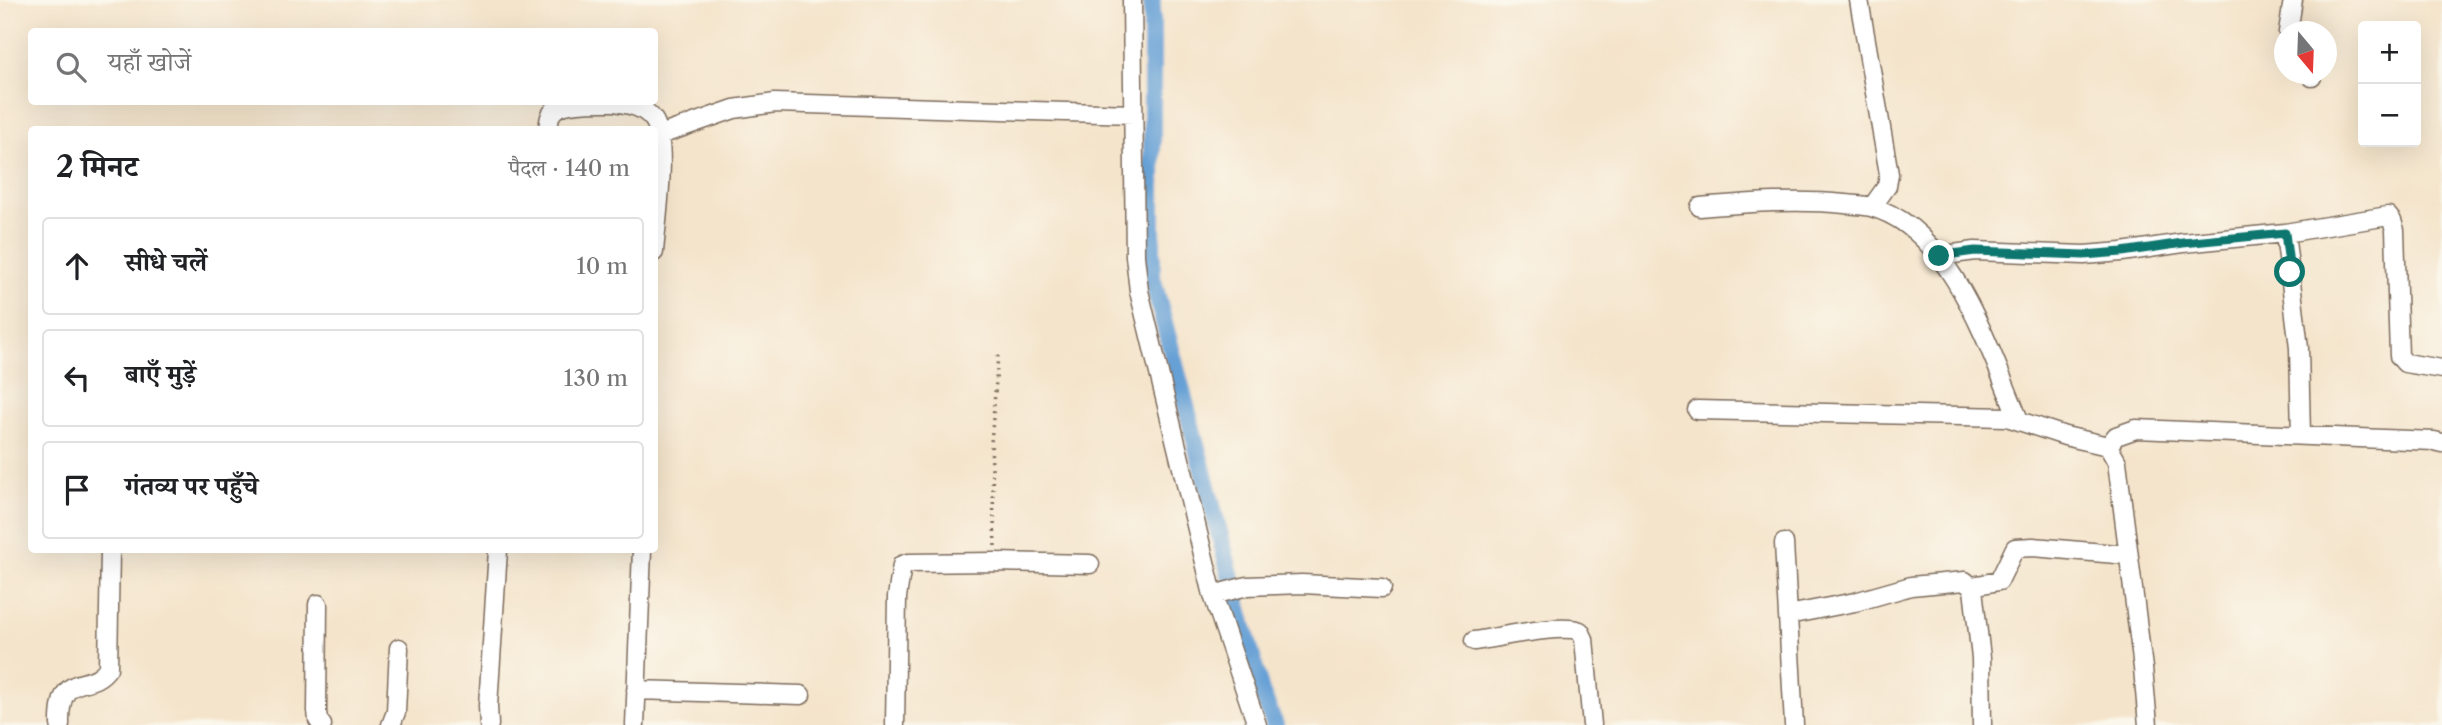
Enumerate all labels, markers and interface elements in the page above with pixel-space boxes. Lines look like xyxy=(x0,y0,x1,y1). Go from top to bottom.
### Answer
north arrow xyxy=(2274,21,2337,84)
map controls xyxy=(2358,21,2421,147)
button: + xyxy=(2358,21,2421,84)
search box xyxy=(28,28,658,105)
text: यहाँ खोजें xyxy=(108,46,191,78)
icon: search xyxy=(52,48,90,86)
button: − xyxy=(2358,84,2421,147)
text: 2 मिनट xyxy=(56,148,138,185)
text: पैदल · 140 m xyxy=(509,154,630,182)
route end xyxy=(1923,240,1954,271)
text: सीधे चलें xyxy=(125,246,207,278)
icon: ahead xyxy=(58,247,96,285)
text: 10 m xyxy=(576,252,628,280)
route start xyxy=(2274,256,2305,287)
text: बाएँ मुड़ें xyxy=(125,358,196,390)
icon: left xyxy=(58,359,96,397)
text: 130 m xyxy=(564,364,628,392)
text: गंतव्य पर पहुँचे xyxy=(125,470,258,502)
icon: arrive xyxy=(58,471,96,509)

